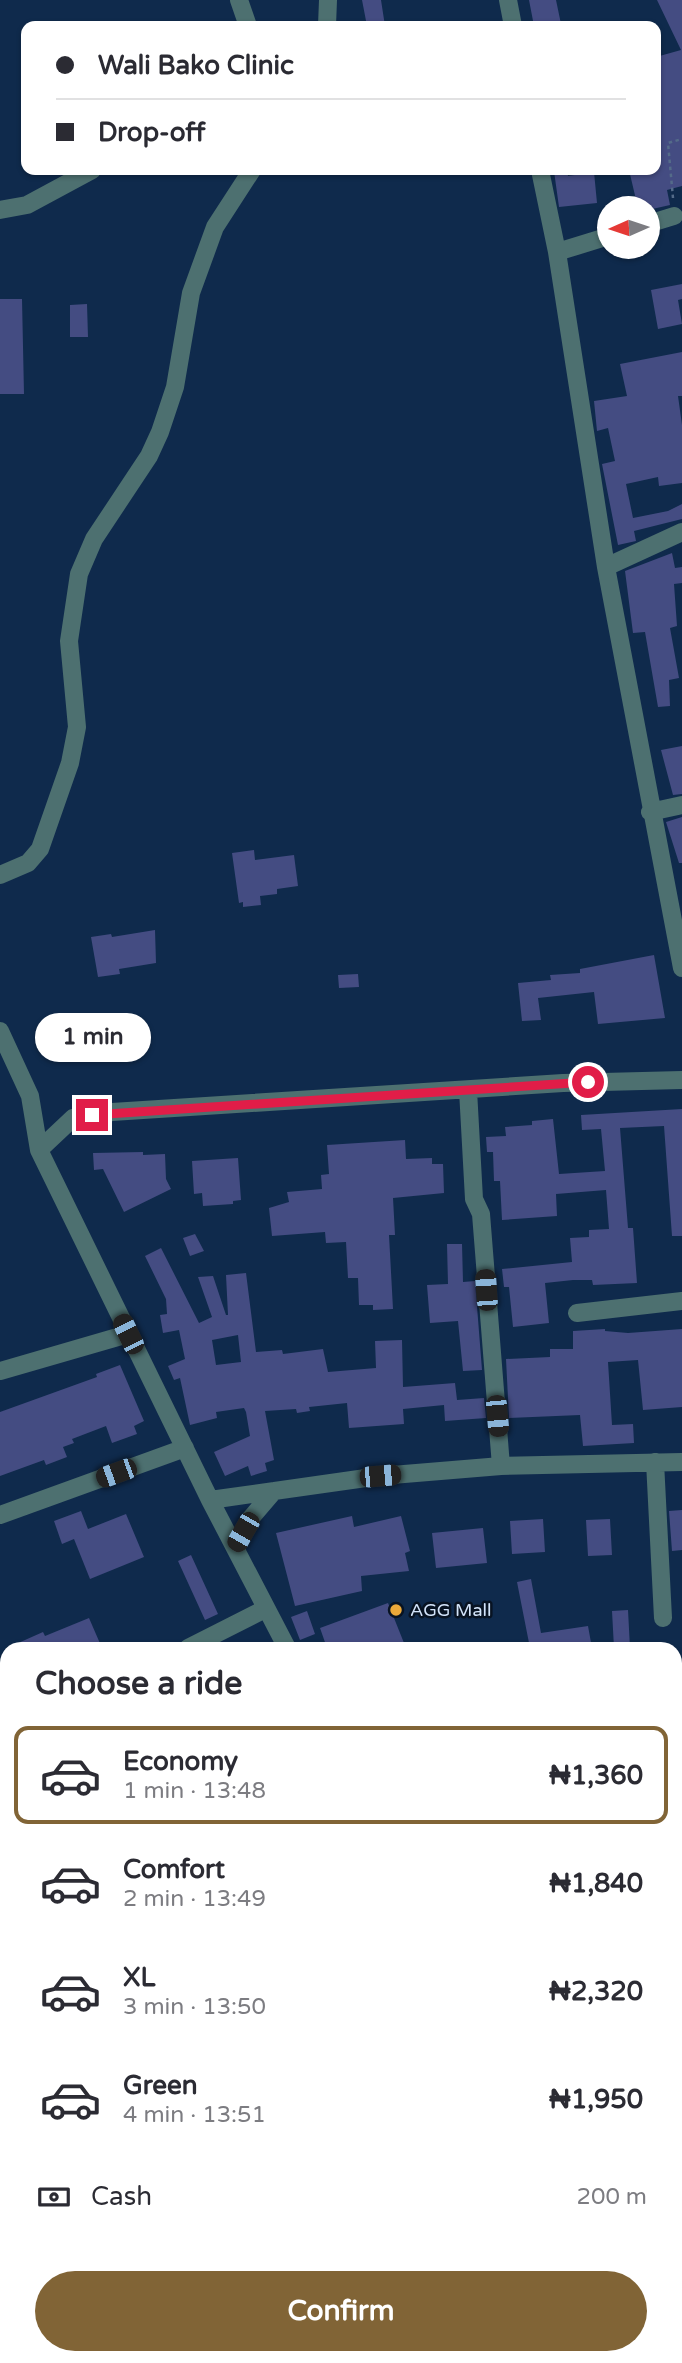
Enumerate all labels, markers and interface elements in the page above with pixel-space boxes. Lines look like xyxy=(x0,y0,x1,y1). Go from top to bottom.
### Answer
text: Wali Bako Clinic xyxy=(98,50,294,81)
text: Drop-off xyxy=(98,117,205,148)
north arrow xyxy=(597,196,660,259)
map controls xyxy=(597,196,660,259)
callout: 1 min xyxy=(34,1014,150,1062)
text: 1 min xyxy=(62,1023,124,1051)
route start xyxy=(572,1066,604,1098)
route end xyxy=(76,1099,108,1131)
car xyxy=(475,1268,498,1312)
car xyxy=(110,1311,147,1357)
car xyxy=(485,1394,510,1438)
car xyxy=(93,1456,140,1490)
car xyxy=(359,1464,402,1488)
car xyxy=(224,1509,263,1555)
place label: AGG Mall xyxy=(410,1599,492,1621)
marker: AGG Mall xyxy=(388,1602,404,1618)
text: Choose a ride xyxy=(35,1665,242,1703)
icon: car xyxy=(39,1744,102,1807)
text: Economy xyxy=(123,1746,238,1777)
text: ₦1,360 xyxy=(549,1760,643,1791)
text: 1 min · 13:48 xyxy=(123,1777,266,1805)
icon: car xyxy=(39,1852,102,1915)
text: Comfort xyxy=(123,1854,225,1885)
text: ₦1,840 xyxy=(549,1868,643,1899)
text: 2 min · 13:49 xyxy=(123,1885,266,1913)
icon: car xyxy=(39,1960,102,2023)
text: XL xyxy=(123,1962,155,1993)
text: ₦2,320 xyxy=(549,1976,643,2007)
text: 3 min · 13:50 xyxy=(123,1993,266,2021)
icon: car xyxy=(39,2068,102,2131)
text: Green xyxy=(123,2070,198,2101)
text: ₦1,950 xyxy=(549,2084,643,2115)
text: 4 min · 13:51 xyxy=(123,2101,266,2129)
icon: cash xyxy=(35,2178,73,2216)
text: Cash xyxy=(91,2181,152,2212)
text: 200 m xyxy=(577,2183,647,2211)
button: Confirm xyxy=(35,2271,647,2351)

